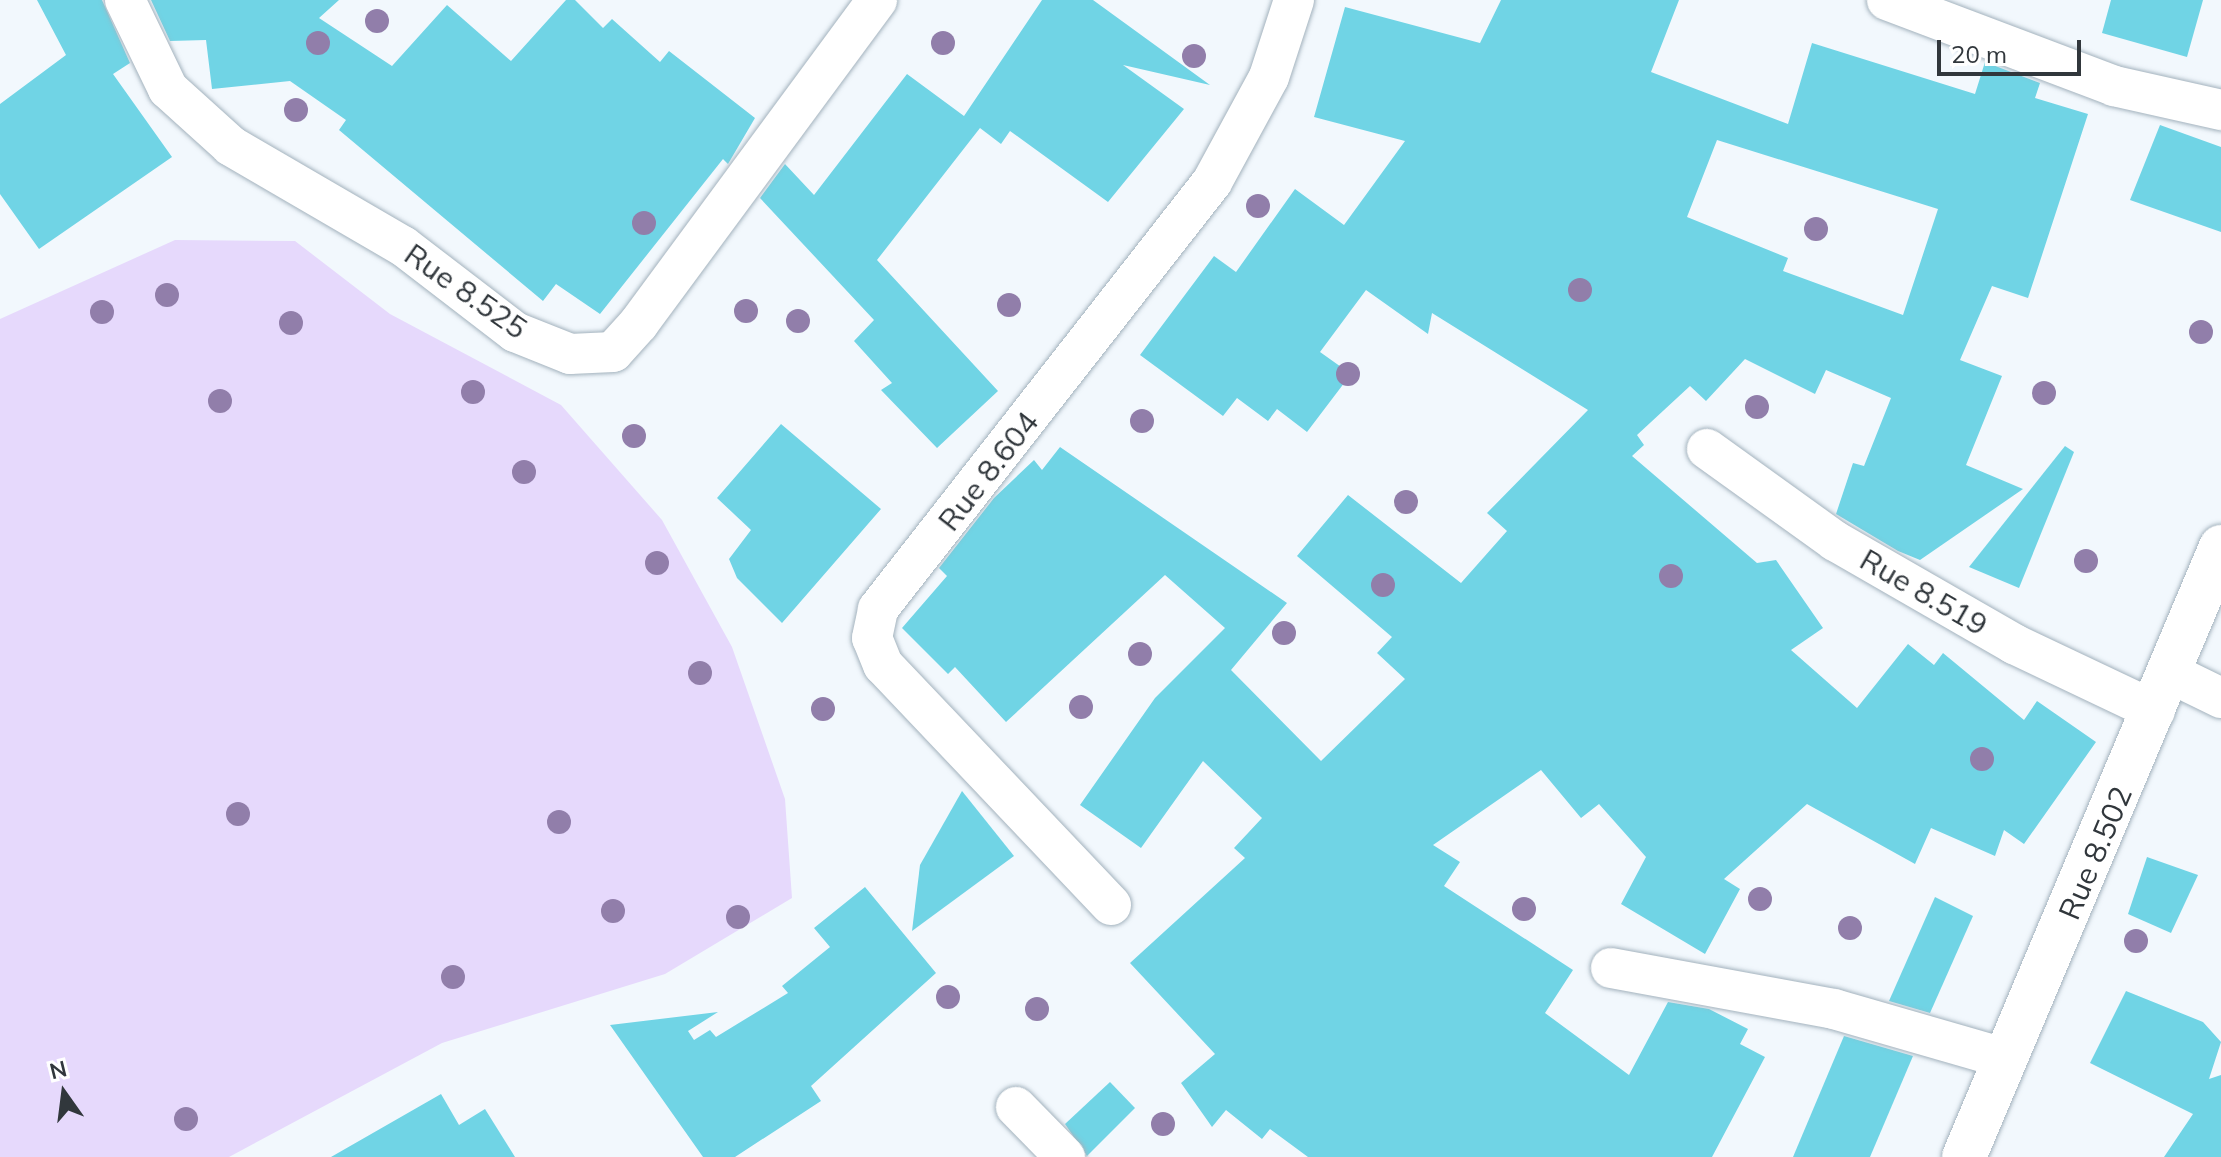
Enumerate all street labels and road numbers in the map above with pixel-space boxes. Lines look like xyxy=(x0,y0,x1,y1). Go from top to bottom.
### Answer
street label: Rue 8.525 xyxy=(398,236,534,346)
street label: Rue 8.604 xyxy=(930,404,1046,538)
street label: Rue 8.519 xyxy=(1854,541,1994,643)
street label: Rue 8.502 xyxy=(2051,781,2139,925)

